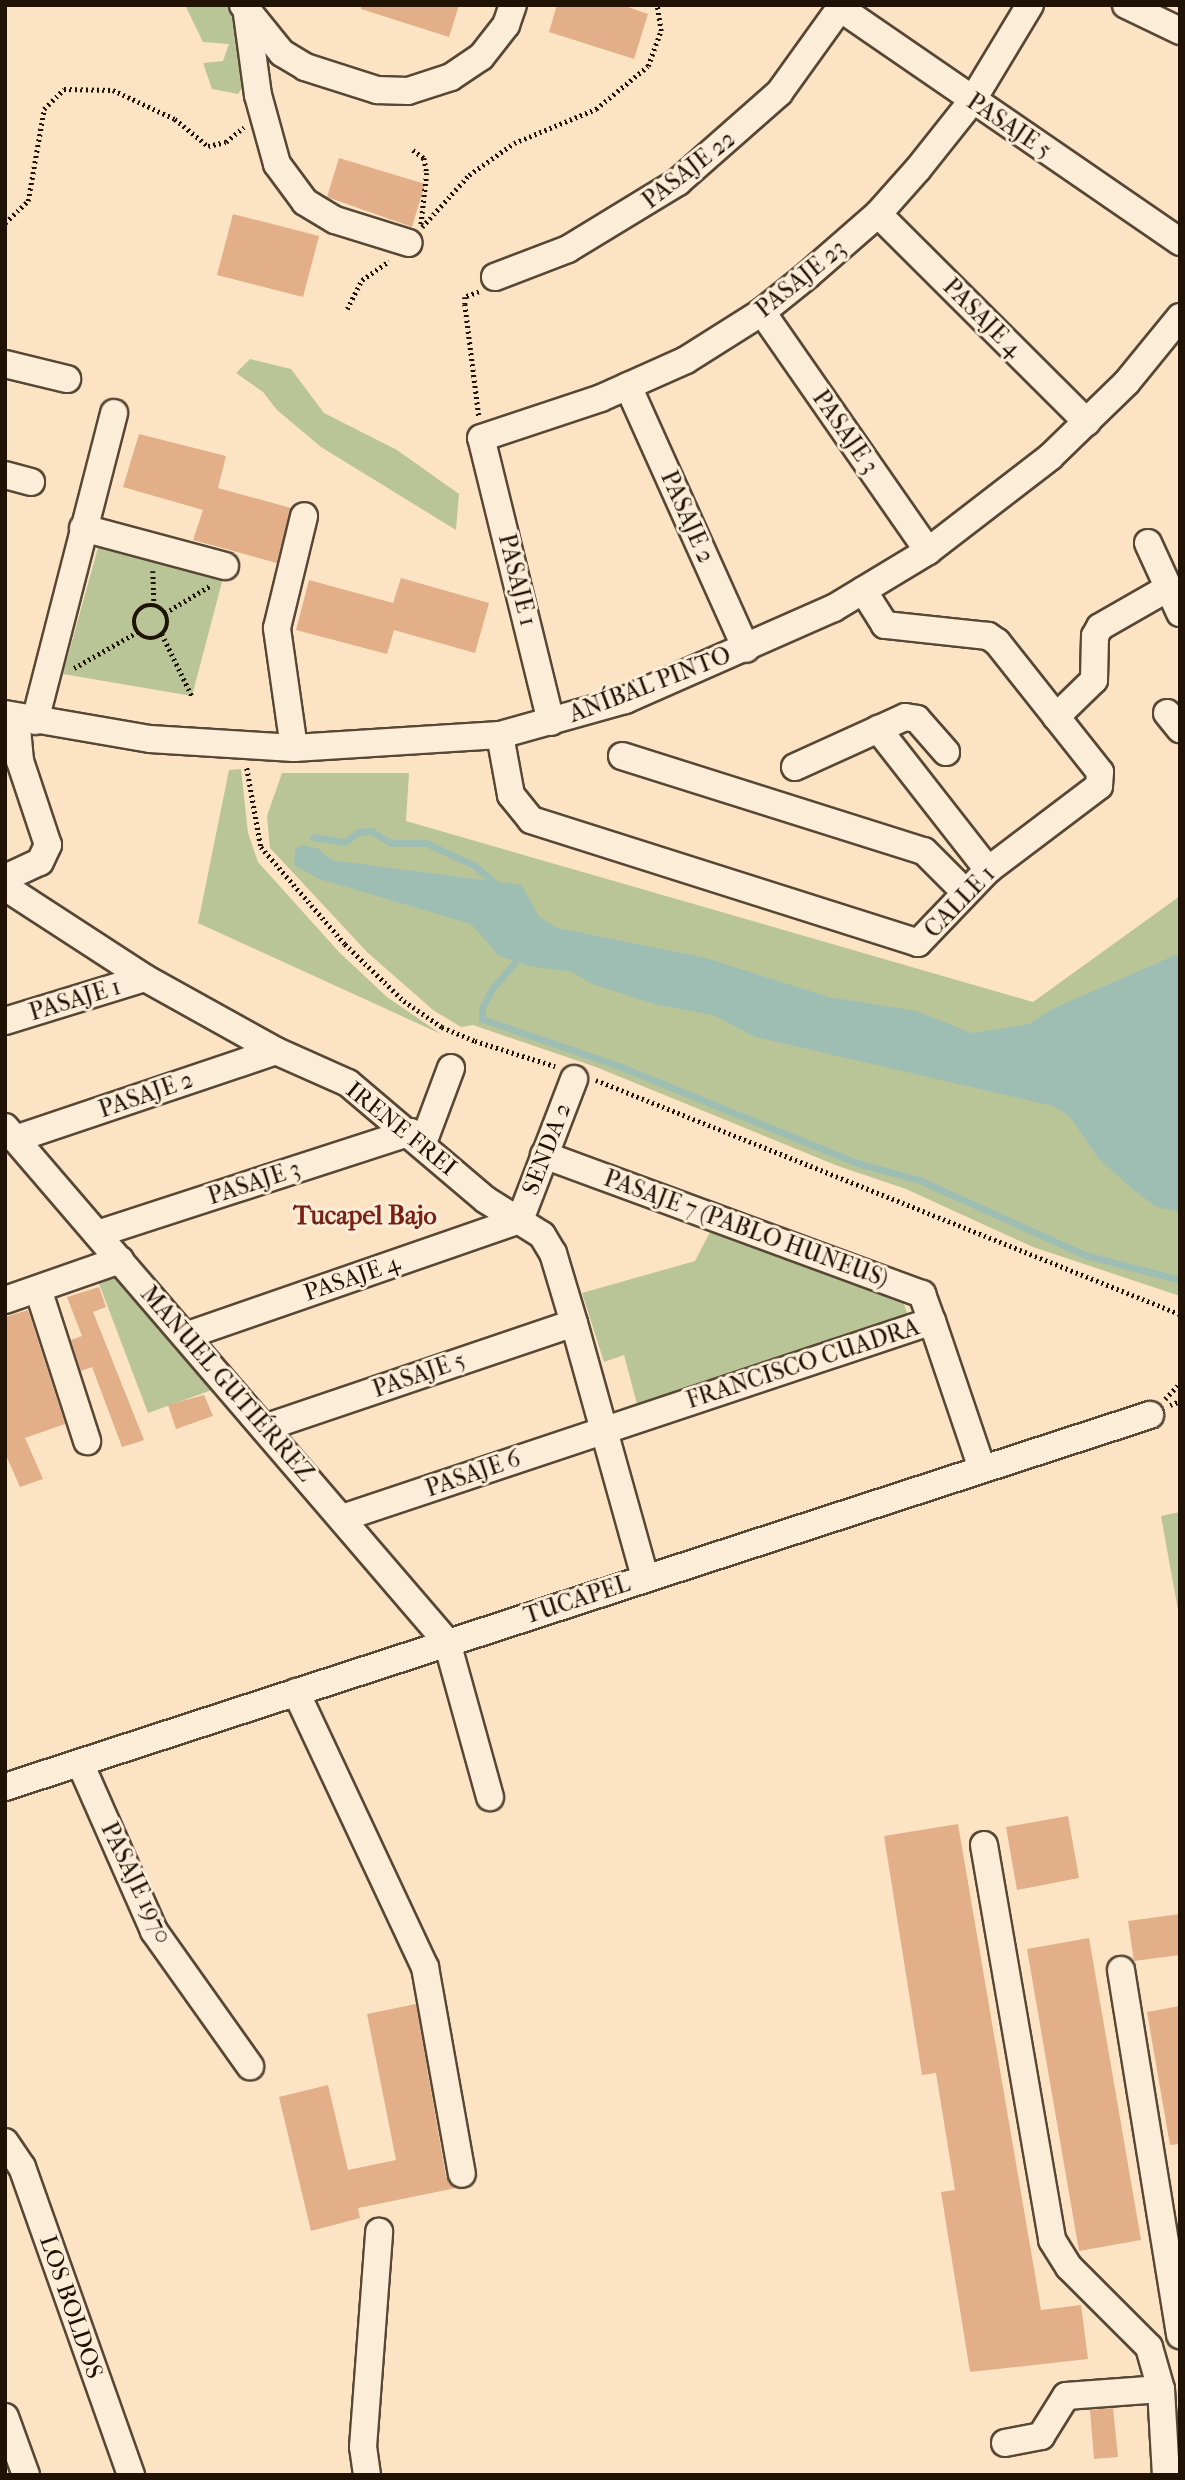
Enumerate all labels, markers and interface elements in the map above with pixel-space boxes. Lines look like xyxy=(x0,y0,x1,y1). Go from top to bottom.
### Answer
street label: PASAJE 5 xyxy=(961,87,1057,165)
street label: PASAJE 22 xyxy=(637,125,741,215)
street label: PASAJE 23 xyxy=(750,234,852,324)
street label: PASAJE 4 xyxy=(937,273,1027,363)
street label: PASAJE 3 xyxy=(806,385,884,479)
street label: PASAJE 2 xyxy=(654,466,720,568)
street label: PASAJE 1 xyxy=(492,531,542,629)
street label: ANÍBAL PINTO xyxy=(565,641,735,729)
street label: CALLE 1 xyxy=(919,860,1001,944)
street label: PASAJE 1 xyxy=(26,972,124,1028)
street label: PASAJE 2 xyxy=(95,1065,197,1125)
street label: IRENE FREI xyxy=(340,1076,462,1182)
street label: SENDA 2 xyxy=(516,1099,578,1199)
street label: PASAJE 3 xyxy=(204,1155,304,1211)
street label: PASAJE 7 (PABLO HUNEUS) xyxy=(600,1164,892,1294)
district label: Tucapel Bajo xyxy=(293,1200,437,1232)
street label: PASAJE 4 xyxy=(300,1248,404,1308)
street label: MANUEL GUTIÉRREZ xyxy=(134,1280,320,1488)
street label: FRANCISCO CUADRA xyxy=(683,1313,923,1415)
street label: PASAJE 5 xyxy=(369,1346,469,1404)
street label: PASAJE 6 xyxy=(422,1444,524,1504)
street label: TUCAPEL xyxy=(520,1569,634,1631)
street label: PASAJE 1970 xyxy=(94,1818,178,1948)
street label: LOS BOLDOS xyxy=(33,2232,109,2382)

